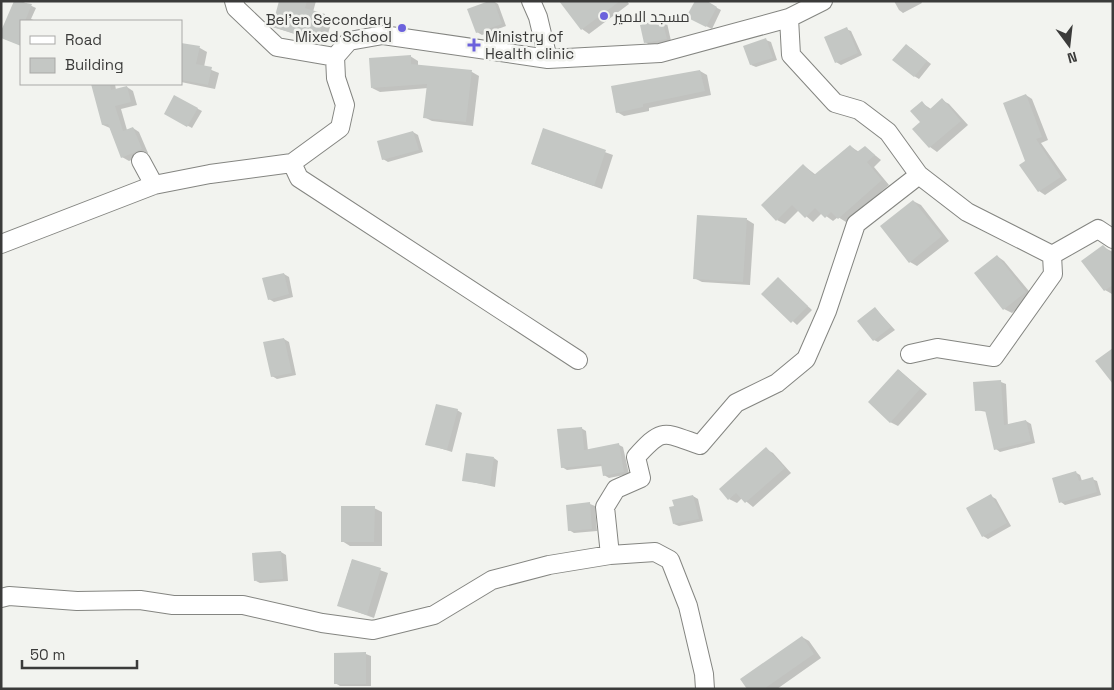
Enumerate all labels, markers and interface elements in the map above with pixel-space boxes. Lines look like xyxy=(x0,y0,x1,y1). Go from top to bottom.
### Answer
place label: مسجد الامير xyxy=(613,7,690,26)
place label: Bel'en Secondary Mixed School xyxy=(266,10,392,46)
marker: مسجد الامير xyxy=(598,10,610,22)
legend xyxy=(20,20,182,85)
north arrow xyxy=(1044,20,1094,70)
marker: Bel'en Secondary Mixed School xyxy=(396,22,408,34)
place label: Ministry of Health clinic xyxy=(485,27,574,63)
text: Road xyxy=(65,30,102,49)
marker: Ministry of Health clinic xyxy=(467,38,481,52)
text: N xyxy=(1065,48,1079,67)
text: Building xyxy=(65,55,124,74)
scale bar xyxy=(22,638,138,670)
text: 50 m xyxy=(30,645,65,664)

